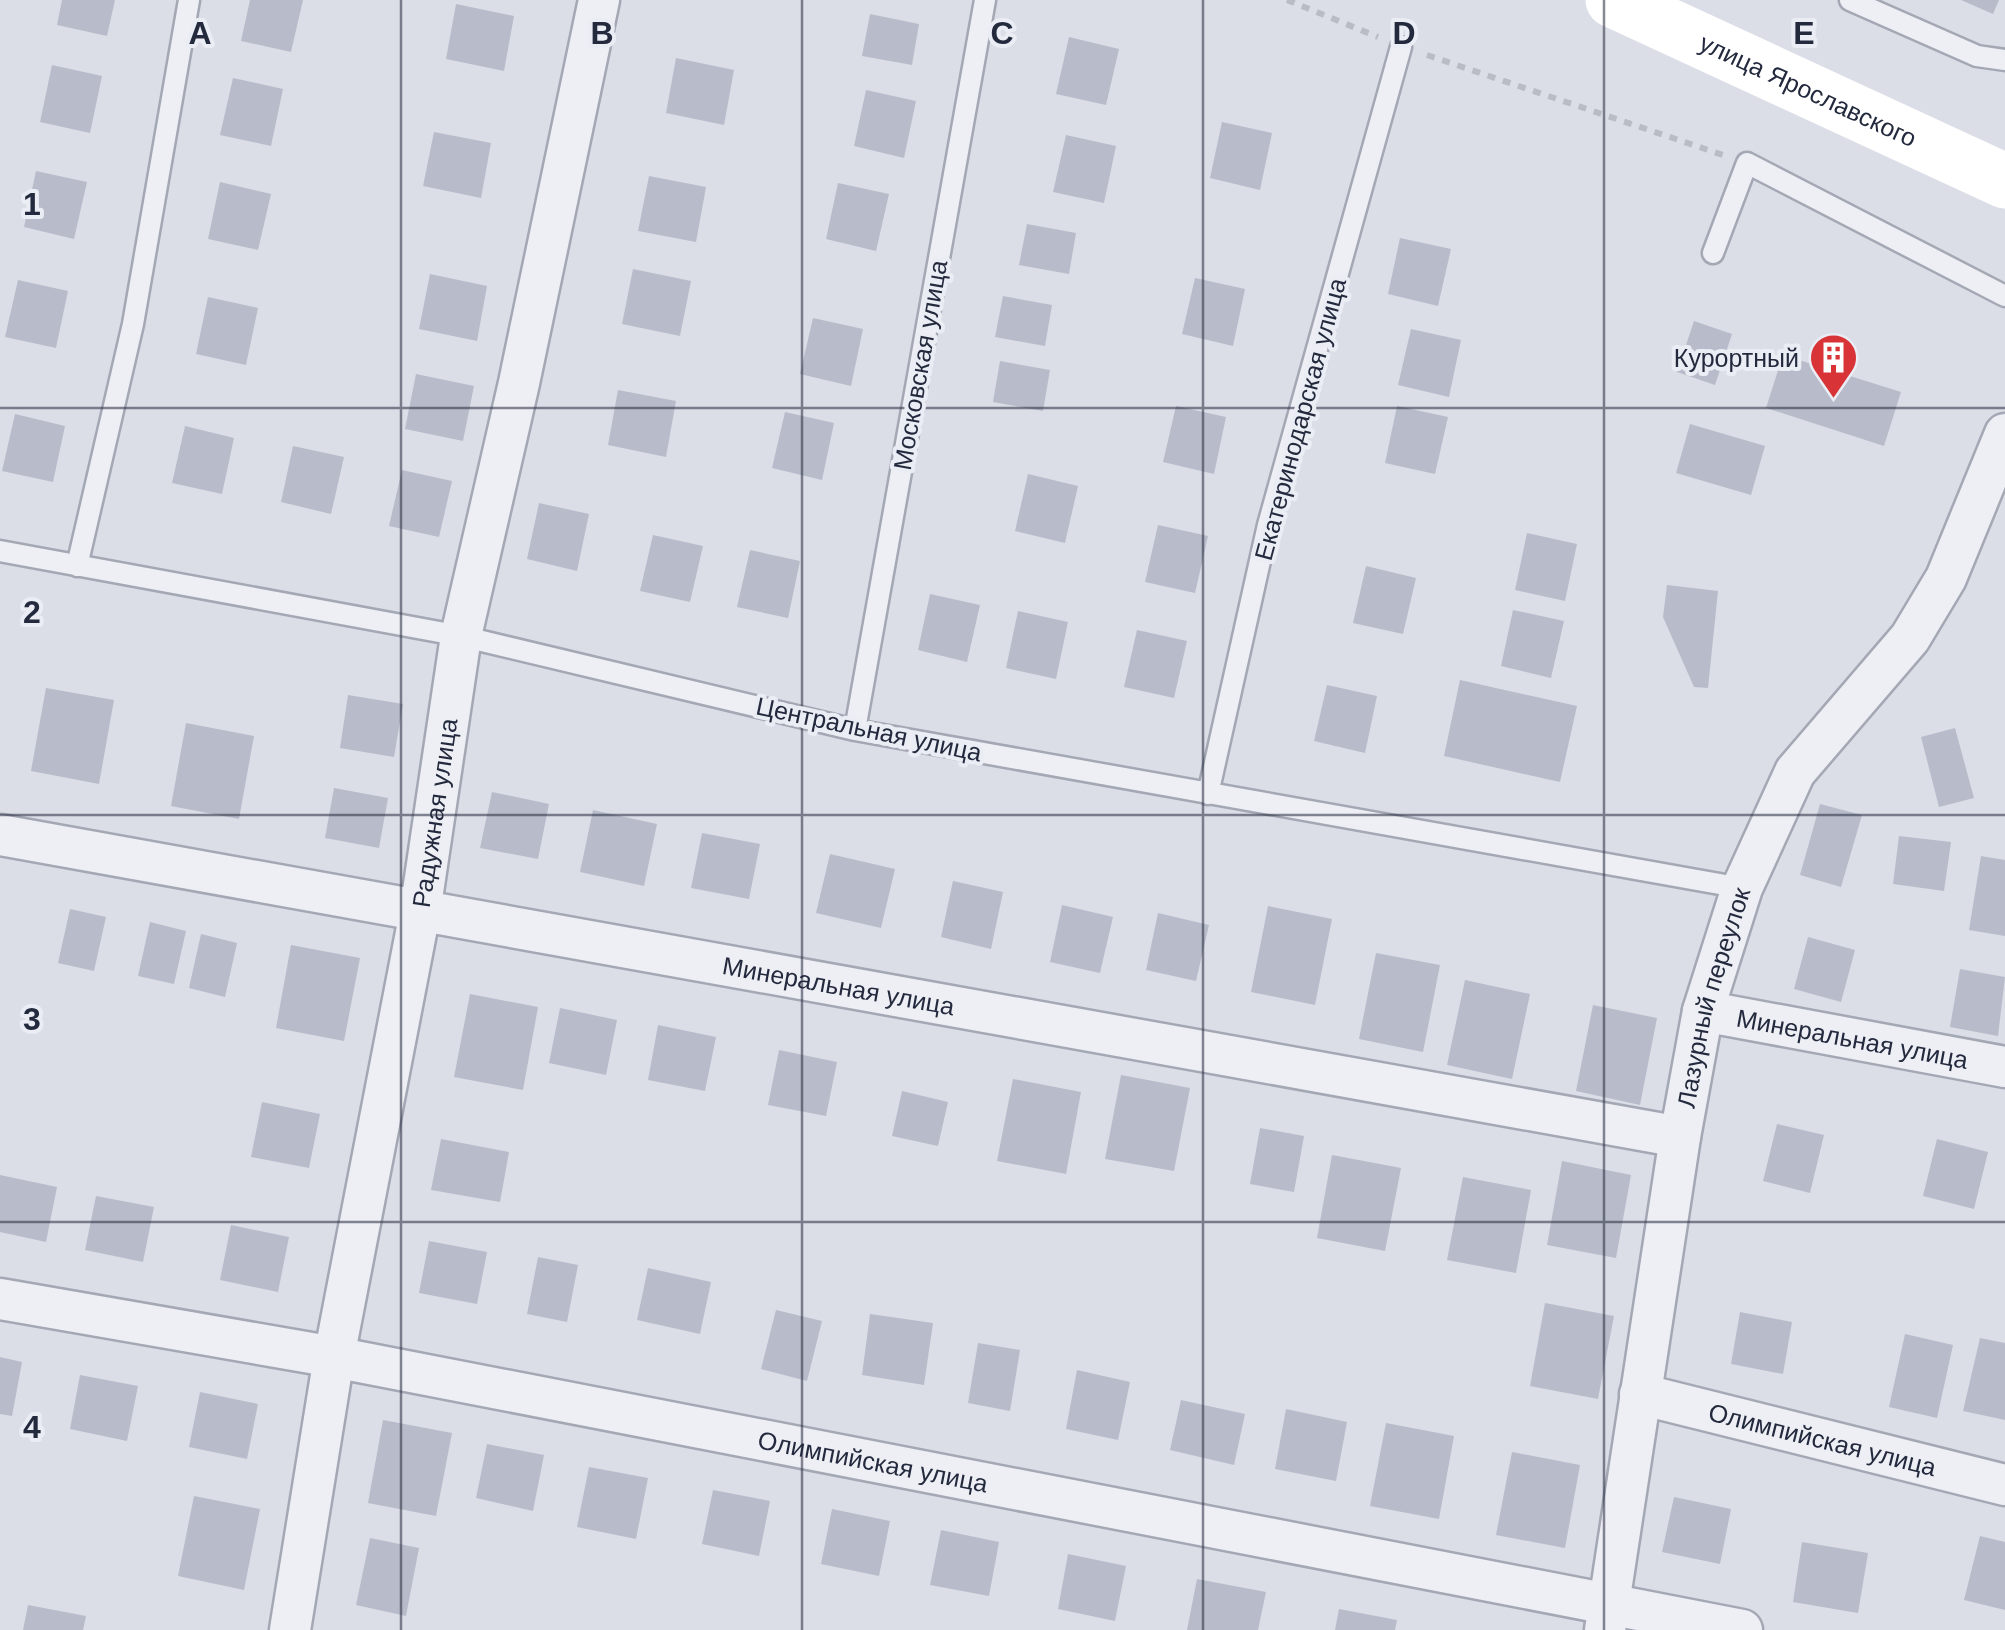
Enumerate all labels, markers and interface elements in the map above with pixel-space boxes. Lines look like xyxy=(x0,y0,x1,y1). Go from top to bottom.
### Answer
text: A xyxy=(188,15,212,51)
text: B xyxy=(590,15,614,51)
text: C xyxy=(990,15,1014,51)
text: D xyxy=(1392,15,1416,51)
text: E xyxy=(1793,15,1815,51)
street label: улица Ярославского xyxy=(1695,28,1921,152)
text: 1 xyxy=(23,186,41,222)
street label: Московская улица xyxy=(888,258,952,472)
street label: Екатеринодарская улица xyxy=(1249,275,1351,563)
building icon: Курортный xyxy=(1808,332,1860,400)
place label: Курортный xyxy=(1674,344,1799,372)
text: 2 xyxy=(23,594,41,630)
street label: Центральная улица xyxy=(754,691,984,767)
street label: Радужная улица xyxy=(407,716,463,909)
street label: Лазурный переулок xyxy=(1672,883,1756,1110)
street label: Минеральная улица xyxy=(720,951,957,1020)
text: 3 xyxy=(23,1001,41,1037)
street label: Минеральная улица xyxy=(1734,1004,1971,1074)
street label: Олимпийская улица xyxy=(1706,1398,1939,1481)
text: 4 xyxy=(23,1409,41,1445)
street label: Олимпийская улица xyxy=(756,1426,990,1497)

